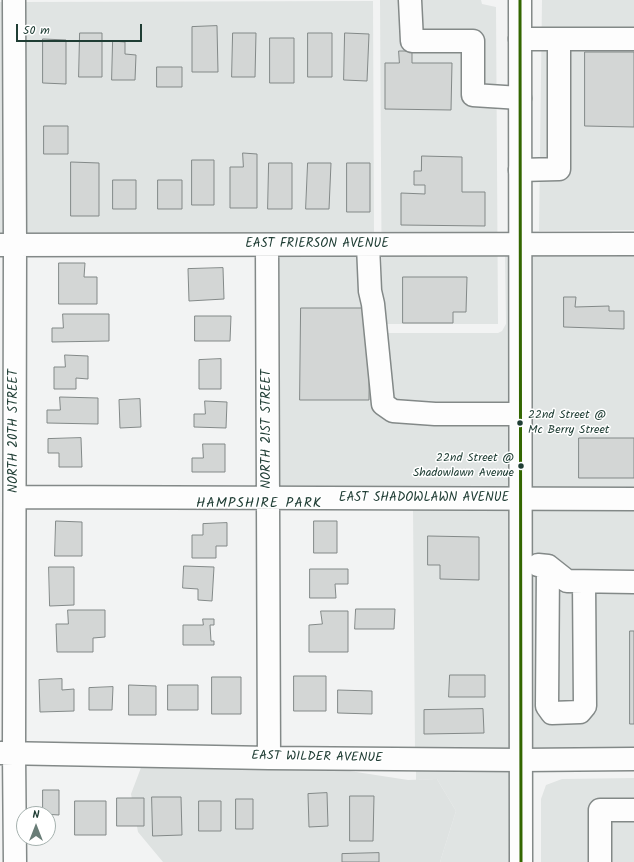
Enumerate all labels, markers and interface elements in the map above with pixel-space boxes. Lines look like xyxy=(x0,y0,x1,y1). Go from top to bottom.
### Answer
scale bar xyxy=(18,16,144,42)
text: 50 m xyxy=(23,21,50,40)
street label: EAST FRIERSON AVENUE xyxy=(245,237,389,253)
street label: NORTH 20TH STREET xyxy=(7,369,23,493)
street label: NORTH 21ST STREET xyxy=(260,369,276,489)
place label: 22nd Street @ Mc Berry Street xyxy=(528,409,609,437)
marker: 22nd Street @ Mc Berry Street xyxy=(515,418,525,428)
place label: 22nd Street @ Shadowlawn Avenue xyxy=(413,452,514,480)
marker: 22nd Street @ Shadowlawn Avenue xyxy=(516,461,526,471)
street label: EAST SHADOWLAWN AVENUE xyxy=(339,491,509,507)
district label: HAMPSHIRE PARK xyxy=(196,497,322,513)
street label: EAST WILDER AVENUE xyxy=(251,749,383,767)
north arrow xyxy=(16,806,56,846)
text: N xyxy=(33,806,39,824)

